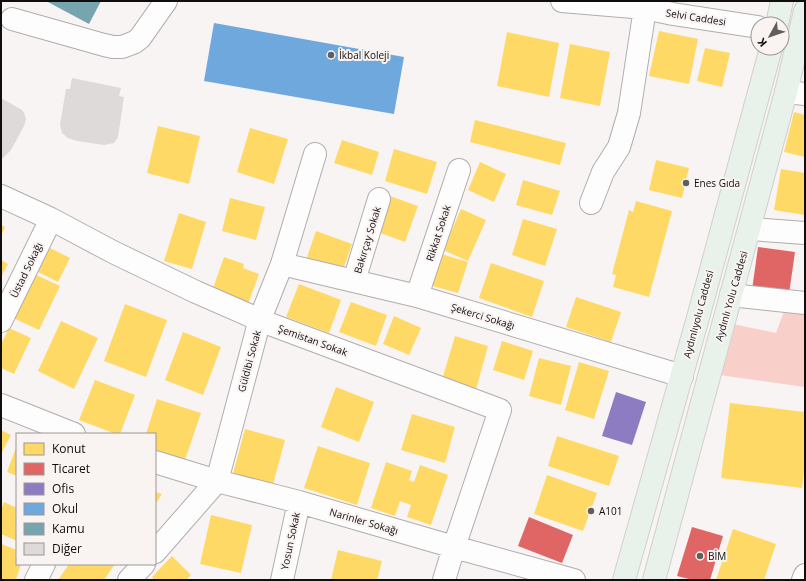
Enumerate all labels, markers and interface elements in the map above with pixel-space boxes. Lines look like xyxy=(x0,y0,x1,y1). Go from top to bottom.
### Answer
street label: Selvi Caddesi xyxy=(665,5,727,29)
north arrow xyxy=(750,16,790,56)
text: K xyxy=(753,35,770,50)
place label: İkbal Koleji xyxy=(339,48,389,62)
marker: İkbal Koleji xyxy=(326,50,336,60)
place label: Enes Gıda xyxy=(694,176,740,190)
marker: Enes Gıda xyxy=(681,178,691,188)
street label: Rikkat Sokak xyxy=(422,202,454,263)
street label: Bakırçay Sokak xyxy=(350,204,384,275)
street label: Üstad Sokağı xyxy=(7,240,45,300)
street label: Aydınlı Yolu Caddesi xyxy=(711,249,751,343)
street label: Aydınlıyolu Caddesi xyxy=(680,269,716,359)
street label: Şekerci Sokağı xyxy=(449,300,517,332)
street label: Şemistan Sokak xyxy=(276,321,350,359)
street label: Güldibi Sokak xyxy=(234,328,264,393)
legend xyxy=(16,433,156,565)
text: Konut xyxy=(52,440,86,457)
text: Ticaret xyxy=(52,460,90,477)
text: Ofis xyxy=(52,480,74,497)
text: Okul xyxy=(52,500,78,517)
street label: Narinler Sokağı xyxy=(328,504,400,538)
place label: A101 xyxy=(599,504,622,518)
marker: A101 xyxy=(586,506,596,516)
street label: Yosun Sokak xyxy=(277,510,303,571)
text: Kamu xyxy=(52,520,84,537)
text: Diğer xyxy=(52,540,82,557)
place label: BİM xyxy=(708,549,726,563)
marker: BİM xyxy=(695,551,705,561)

